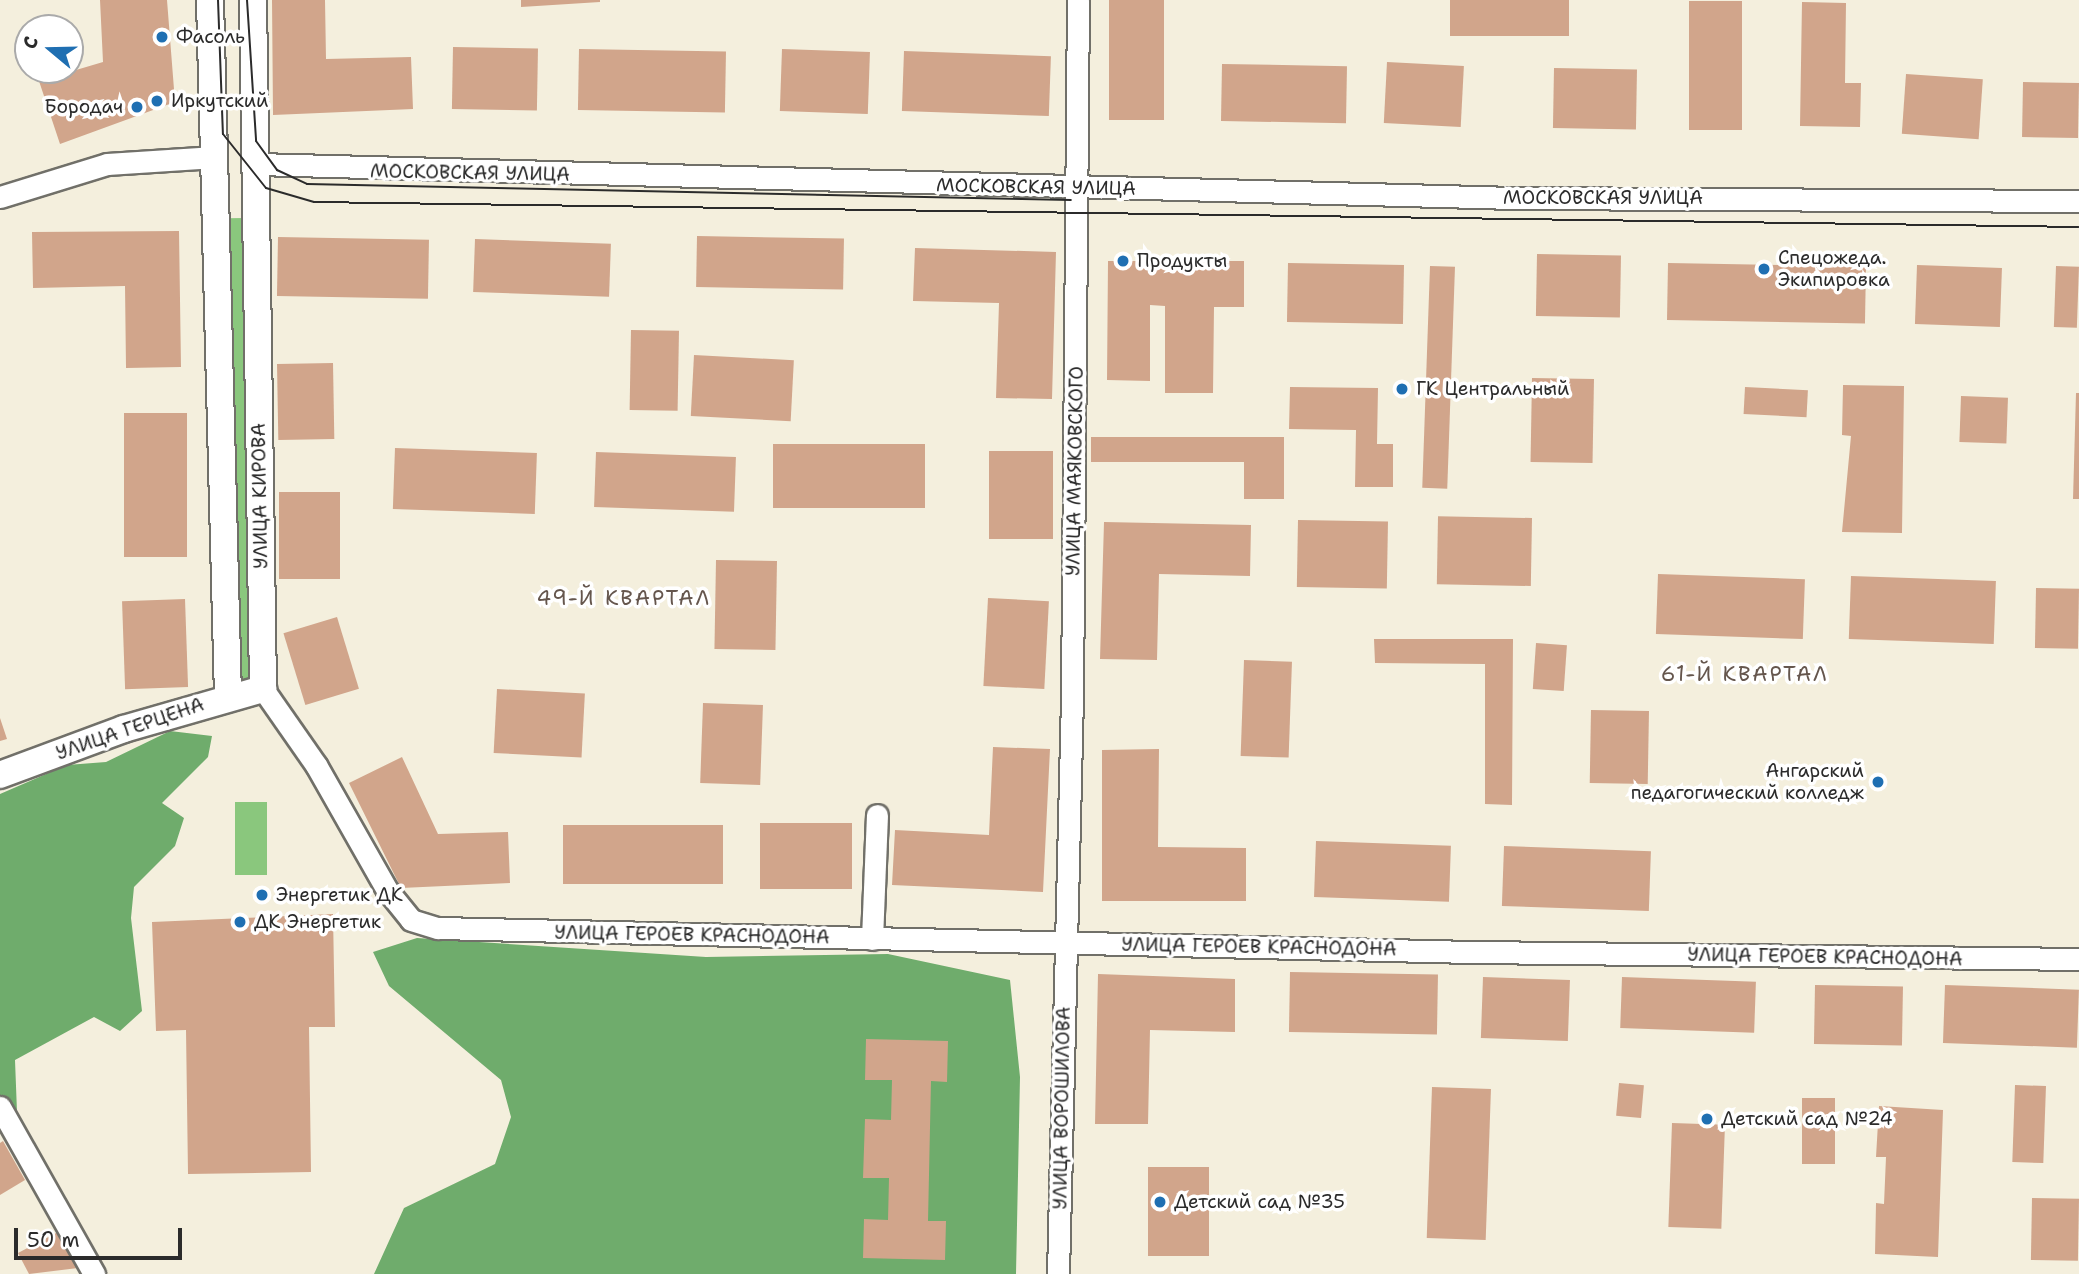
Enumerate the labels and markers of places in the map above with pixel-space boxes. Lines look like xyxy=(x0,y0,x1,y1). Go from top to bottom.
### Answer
place label: Фасоль xyxy=(176,26,245,48)
marker: Фасоль xyxy=(154,29,170,45)
place label: Иркутский xyxy=(171,90,268,112)
marker: Иркутский xyxy=(149,93,165,109)
place label: Бородач xyxy=(44,96,123,118)
marker: Бородач xyxy=(129,99,145,115)
place label: Спецожеда. Экипировка xyxy=(1778,247,1890,291)
place label: Продукты xyxy=(1137,250,1227,272)
marker: Продукты xyxy=(1115,253,1131,269)
marker: Спецожеда. Экипировка xyxy=(1756,261,1772,277)
place label: ГК Центральный xyxy=(1416,378,1570,400)
marker: ГК Центральный xyxy=(1394,381,1410,397)
place label: Ангарский педагогический колледж xyxy=(1631,760,1864,804)
marker: Ангарский педагогический колледж xyxy=(1870,774,1886,790)
place label: Энергетик ДК xyxy=(276,884,403,906)
marker: Энергетик ДК xyxy=(254,887,270,903)
place label: ДК Энергетик xyxy=(254,911,381,933)
marker: ДК Энергетик xyxy=(232,914,248,930)
place label: Детский сад №24 xyxy=(1721,1108,1893,1130)
marker: Детский сад №24 xyxy=(1699,1111,1715,1127)
place label: Детский сад №35 xyxy=(1174,1191,1345,1213)
marker: Детский сад №35 xyxy=(1152,1194,1168,1210)

